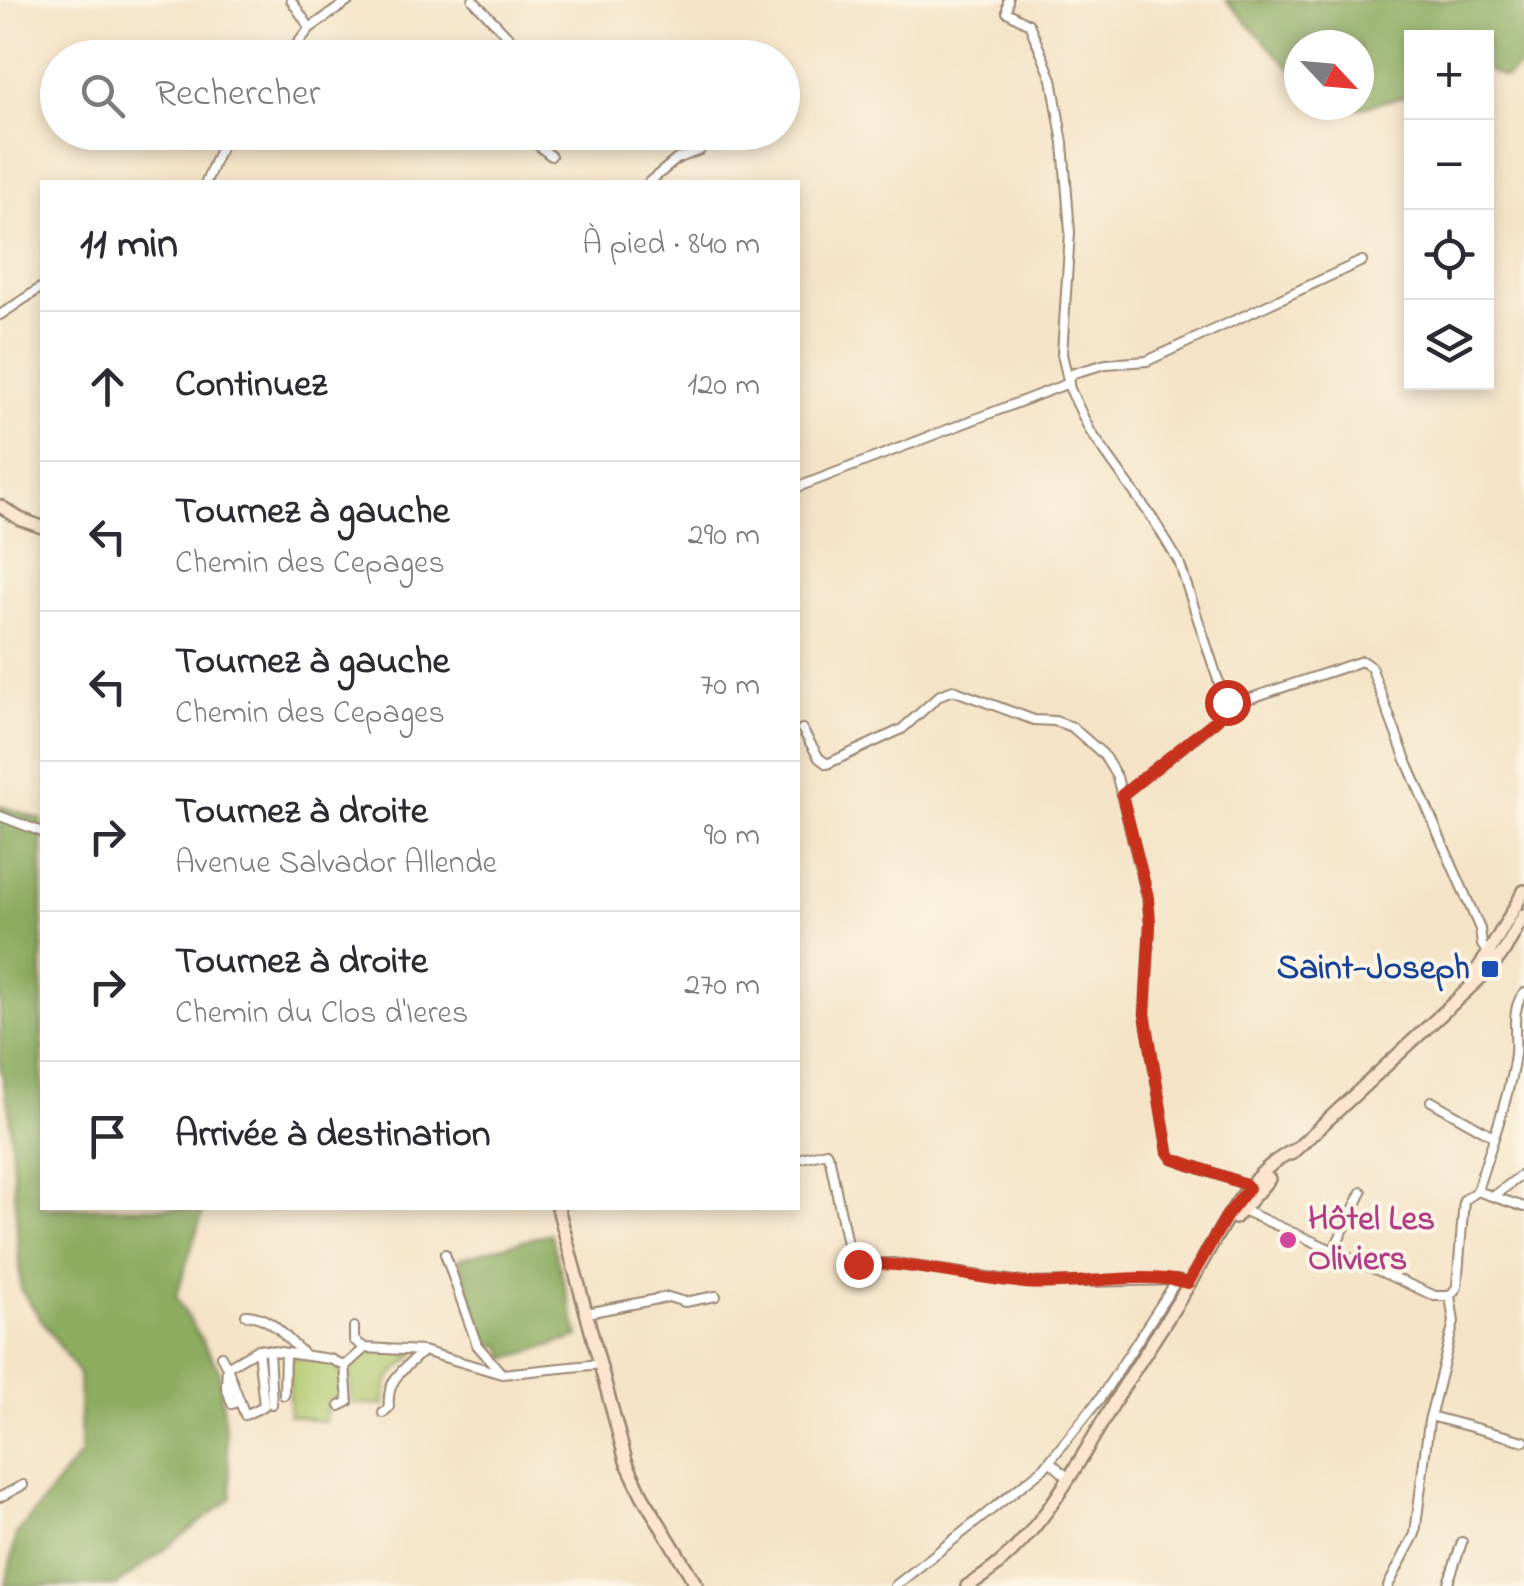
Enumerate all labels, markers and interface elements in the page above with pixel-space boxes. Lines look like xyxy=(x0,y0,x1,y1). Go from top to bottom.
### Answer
north arrow xyxy=(1284,30,1374,120)
map controls xyxy=(1404,30,1494,390)
button: + xyxy=(1404,30,1494,120)
search box xyxy=(40,40,800,150)
text: Rechercher xyxy=(155,67,321,123)
icon: search xyxy=(75,68,130,123)
button: − xyxy=(1404,120,1494,210)
button: locate xyxy=(1404,210,1494,300)
text: 11 min xyxy=(80,215,178,276)
text: À pied · 840 m xyxy=(582,222,760,269)
button: layers xyxy=(1404,300,1494,390)
text: Continuez xyxy=(175,358,327,414)
icon: ahead xyxy=(80,359,135,414)
text: 120 m xyxy=(687,363,760,410)
text: Tournez à gauche xyxy=(175,485,450,541)
icon: left xyxy=(80,509,135,564)
text: 290 m xyxy=(688,513,760,560)
text: Chemin des Cepages xyxy=(175,541,445,588)
text: Tournez à gauche xyxy=(175,635,450,691)
icon: left xyxy=(80,659,135,714)
text: 70 m xyxy=(700,663,760,710)
route start xyxy=(1205,680,1251,726)
text: Chemin des Cepages xyxy=(175,691,445,738)
text: Tournez à droite xyxy=(175,785,428,841)
icon: right xyxy=(80,809,135,864)
text: 90 m xyxy=(704,813,760,860)
text: Avenue Salvador Allende xyxy=(175,841,497,888)
text: Tournez à droite xyxy=(175,935,428,991)
place label: Saint-Joseph xyxy=(1277,944,1470,995)
marker: Saint-Joseph xyxy=(1479,958,1501,980)
icon: right xyxy=(80,959,135,1014)
text: 270 m xyxy=(684,963,760,1010)
text: Chemin du Clos d'Ieres xyxy=(175,991,468,1038)
text: Arrivée à destination xyxy=(175,1108,490,1164)
icon: arrive xyxy=(80,1109,135,1164)
place label: Hôtel Les Oliviers xyxy=(1308,1195,1435,1286)
marker: Hôtel Les Oliviers xyxy=(1277,1229,1299,1251)
route end xyxy=(836,1242,882,1288)

